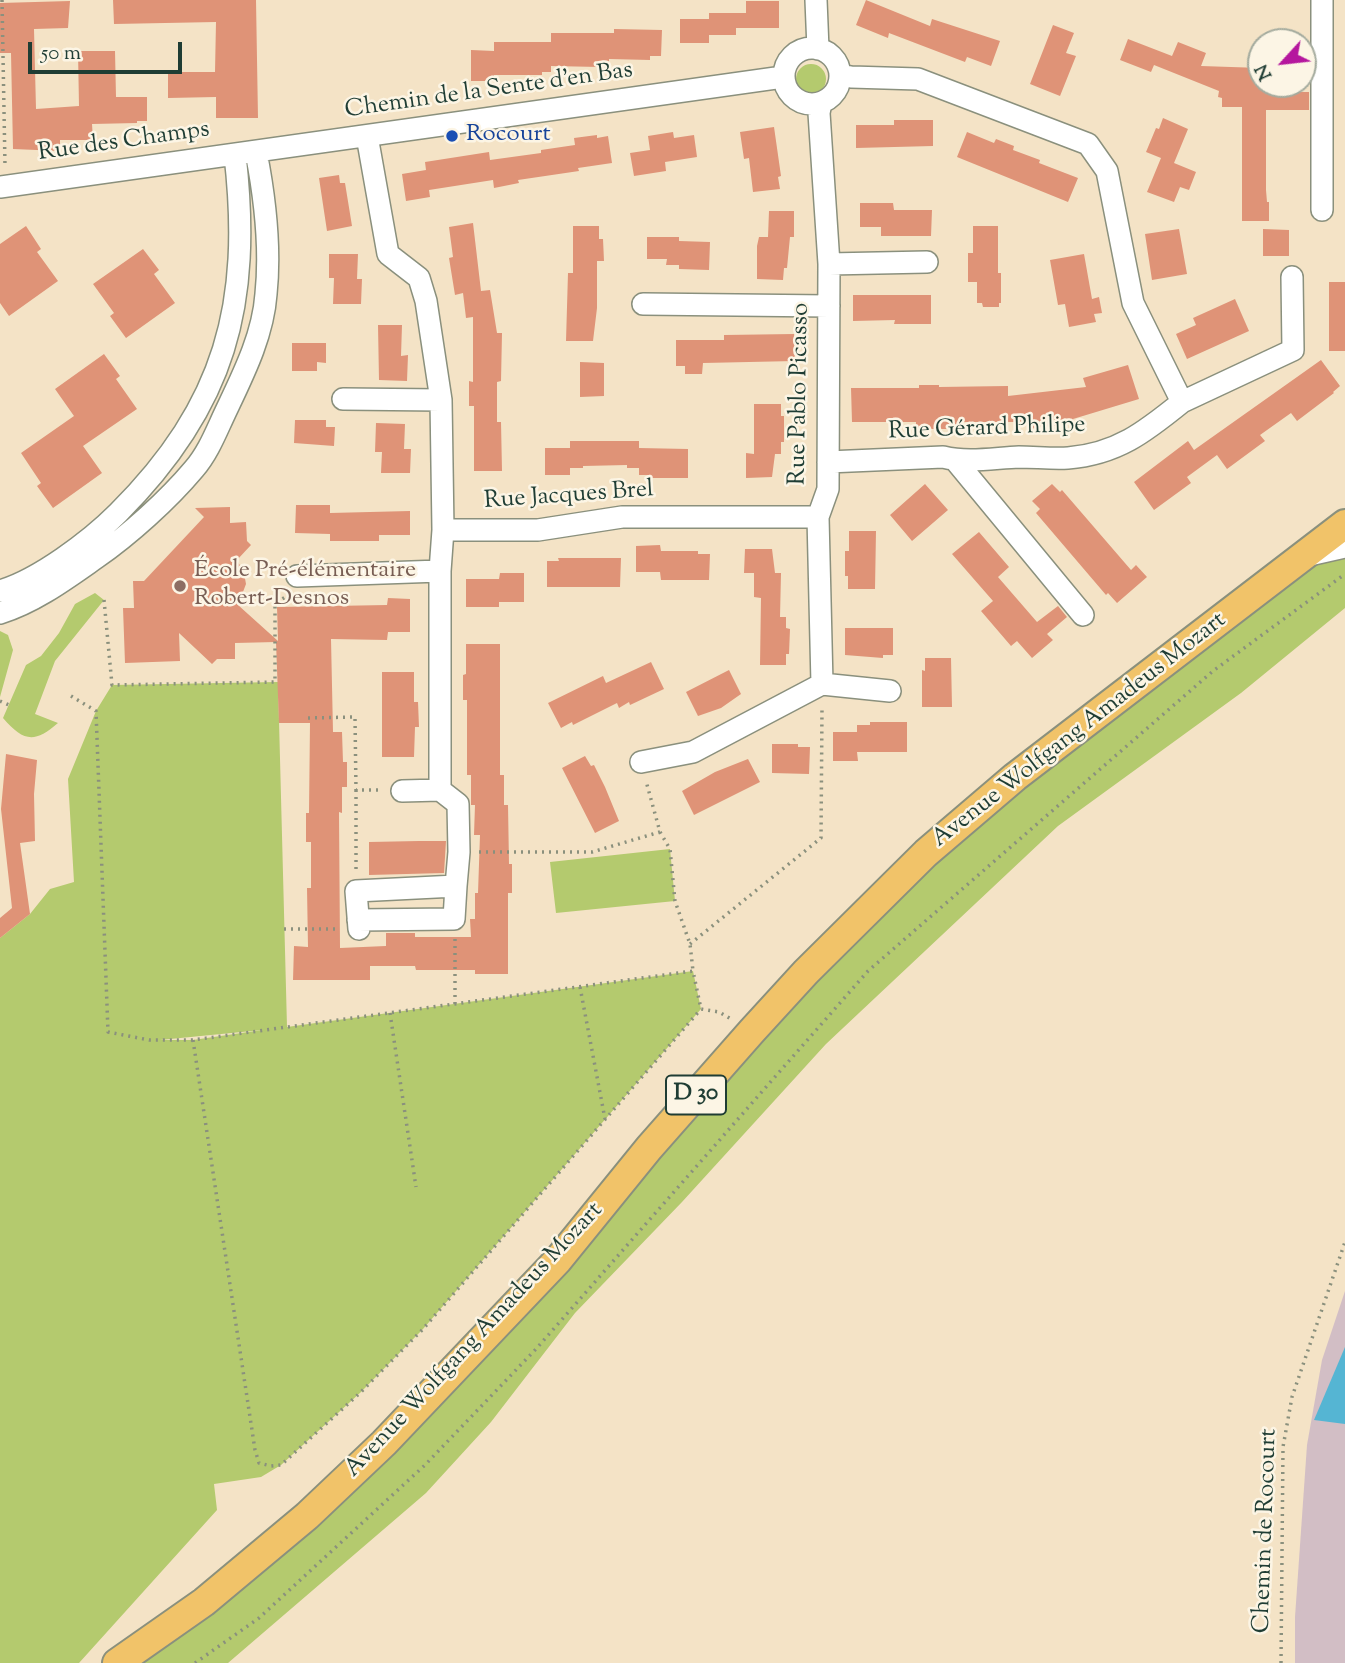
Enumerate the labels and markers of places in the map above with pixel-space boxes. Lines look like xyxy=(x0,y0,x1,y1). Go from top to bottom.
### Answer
place label: Rocourt xyxy=(466,122,551,150)
marker: Rocourt xyxy=(444,128,460,144)
place label: École Pré-élémentaire Robert-Desnos xyxy=(194,558,416,614)
marker: École Pré-élémentaire Robert-Desnos xyxy=(172,578,188,594)

